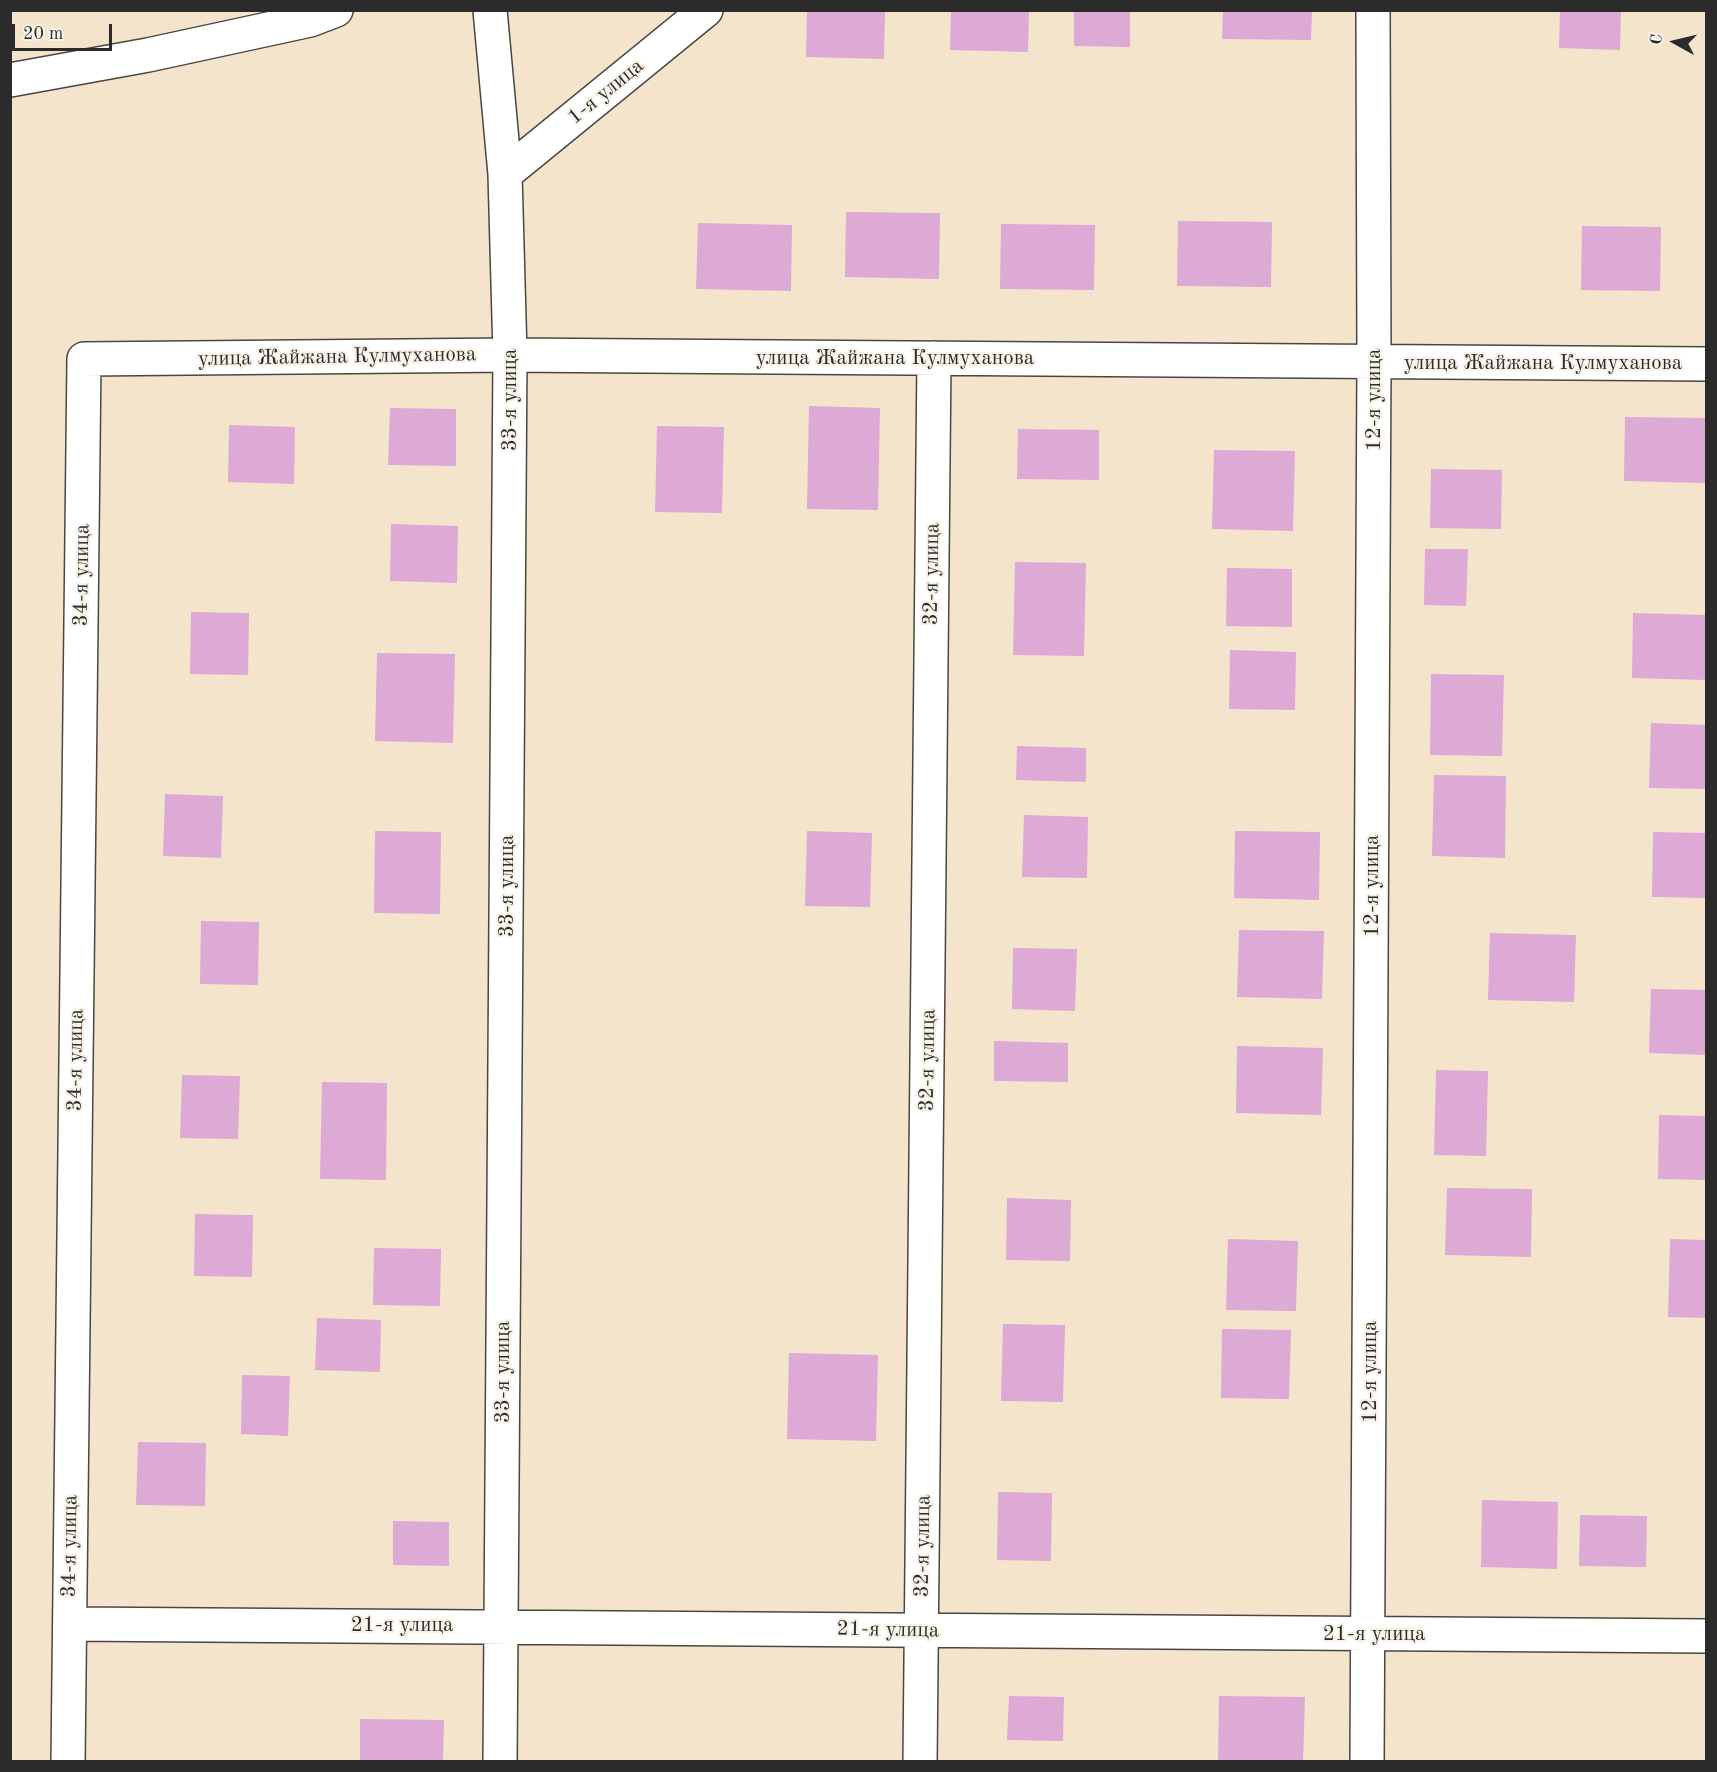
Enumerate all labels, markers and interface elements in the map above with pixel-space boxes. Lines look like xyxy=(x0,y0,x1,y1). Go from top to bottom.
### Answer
scale bar xyxy=(15,12,116,50)
north arrow xyxy=(1645,12,1705,72)
text: 20 m xyxy=(23,25,63,43)
text: С xyxy=(1649,33,1666,46)
street label: 1-я улица xyxy=(563,54,649,130)
street label: улица Жайжана Кулмуханова xyxy=(198,342,476,372)
street label: улица Жайжана Кулмуханова xyxy=(756,345,1034,371)
street label: 33-я улица xyxy=(497,349,523,451)
street label: 12-я улица xyxy=(1361,349,1387,451)
street label: улица Жайжана Кулмуханова xyxy=(1404,350,1682,376)
street label: 32-я улица xyxy=(919,522,945,626)
street label: 34-я улица xyxy=(69,523,95,627)
street label: 33-я улица xyxy=(494,835,520,937)
street label: 12-я улица xyxy=(1359,835,1385,937)
street label: 34-я улица xyxy=(63,1008,89,1112)
street label: 32-я улица xyxy=(915,1008,941,1112)
street label: 33-я улица xyxy=(490,1321,516,1423)
street label: 12-я улица xyxy=(1357,1321,1383,1423)
street label: 34-я улица xyxy=(57,1494,83,1598)
street label: 32-я улица xyxy=(910,1494,936,1598)
street label: 21-я улица xyxy=(351,1612,453,1638)
street label: 21-я улица xyxy=(836,1617,940,1643)
street label: 21-я улица xyxy=(1323,1621,1425,1647)

